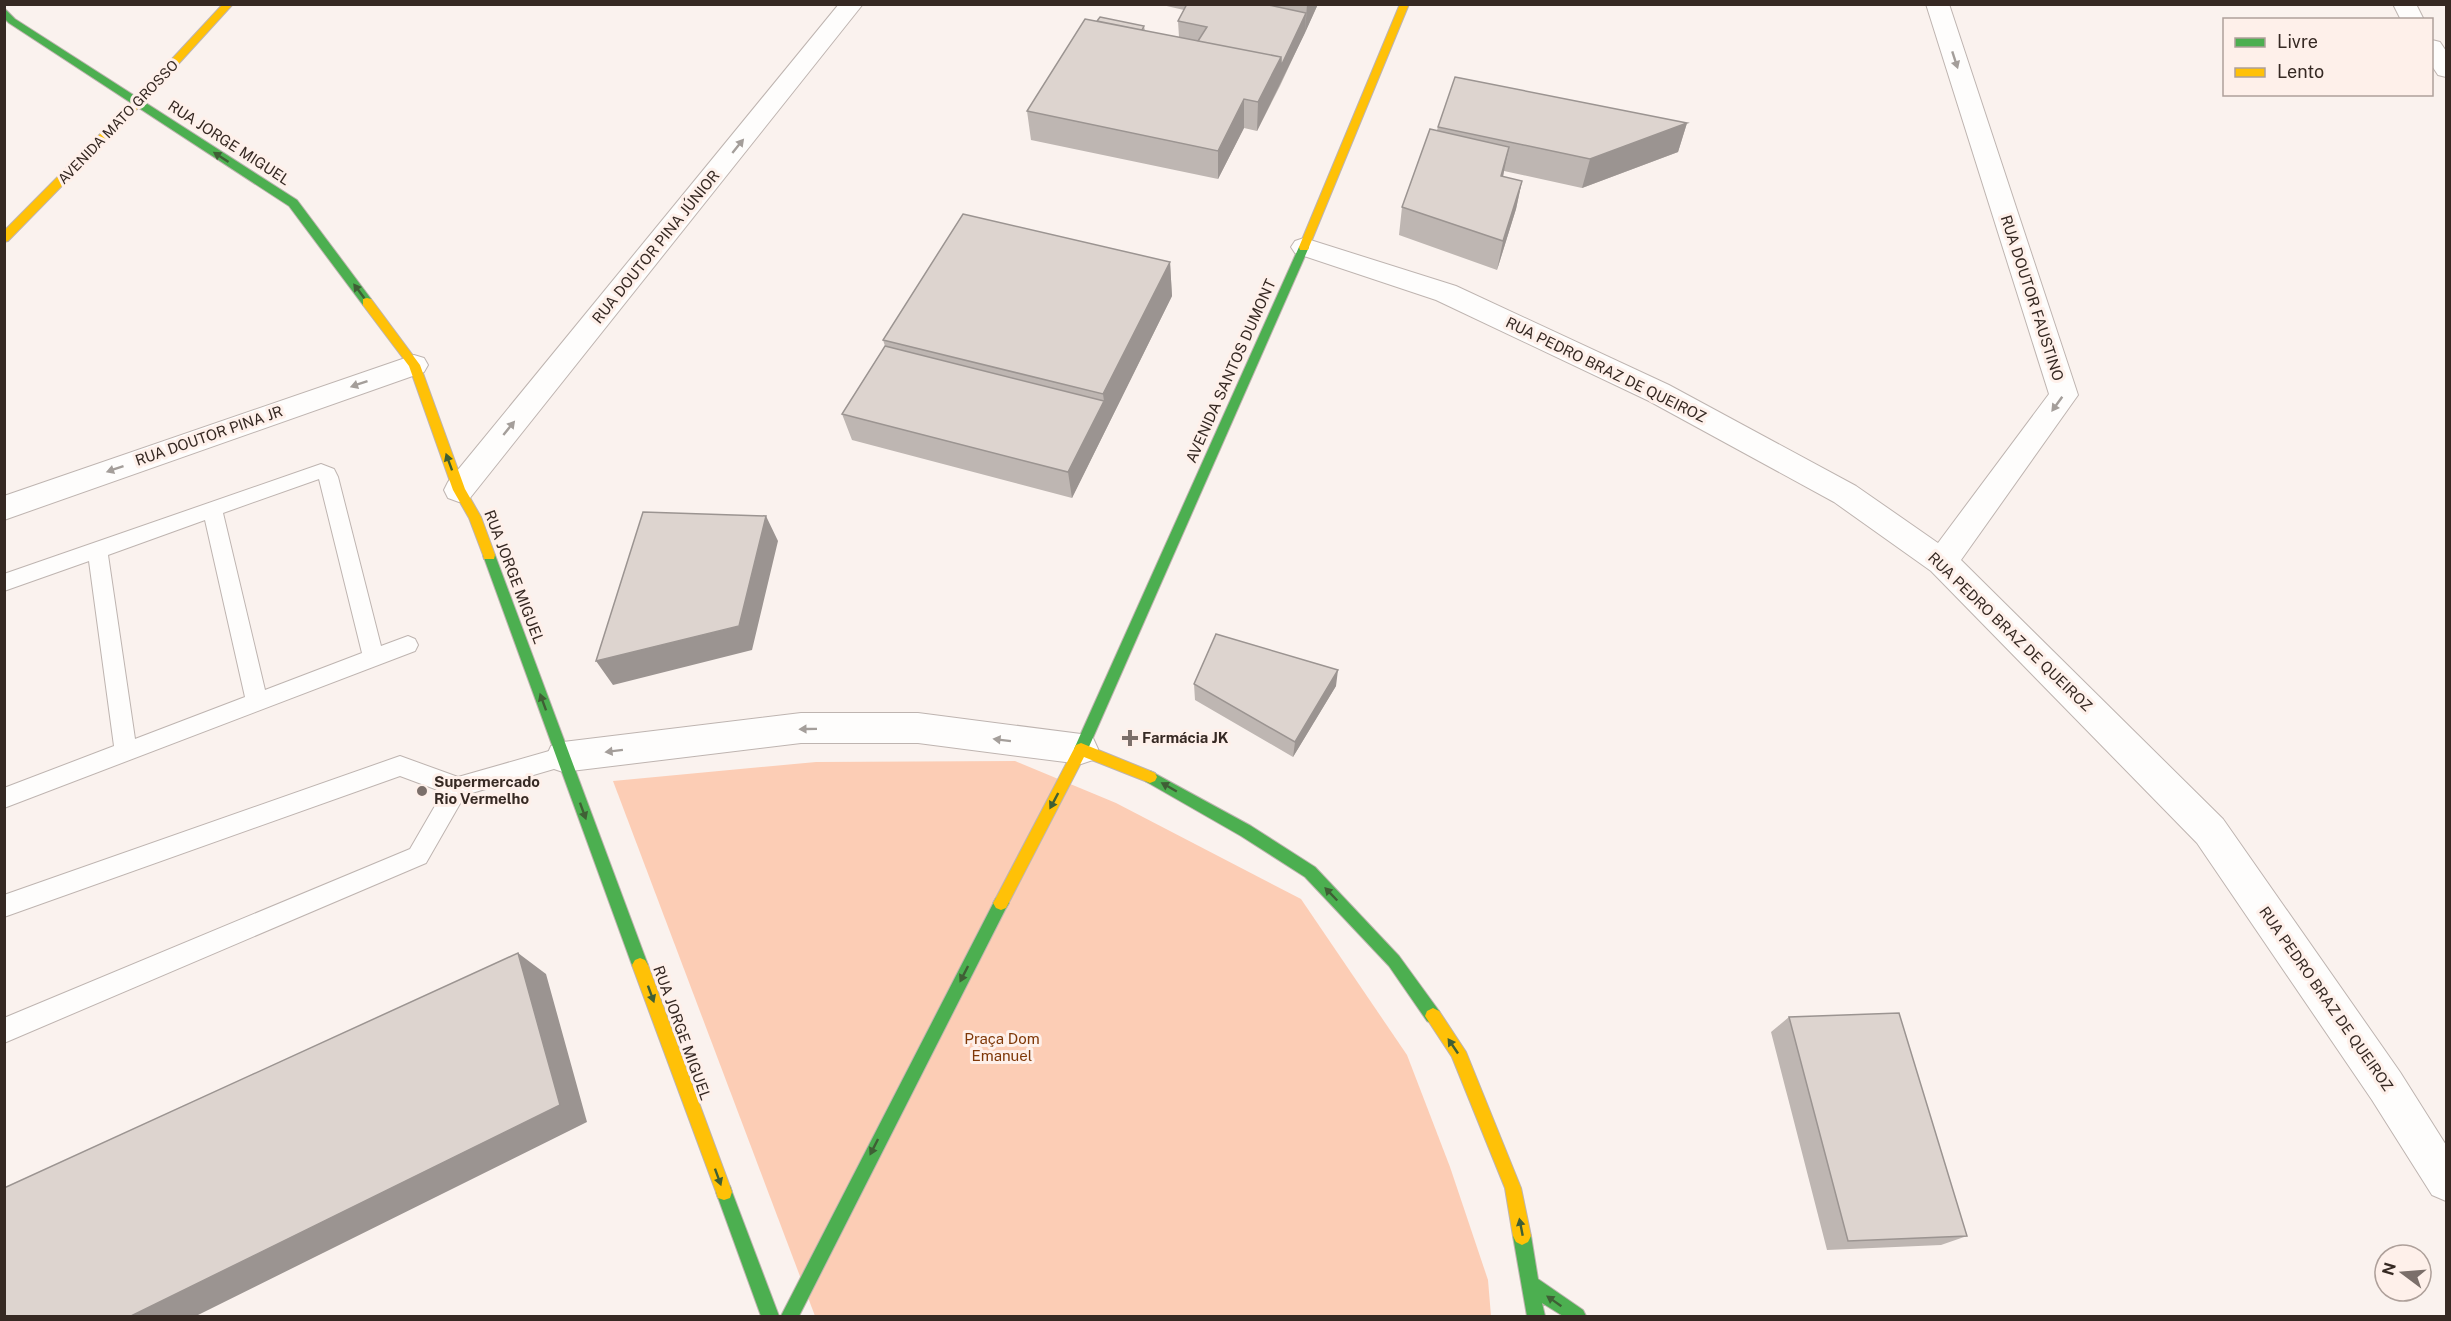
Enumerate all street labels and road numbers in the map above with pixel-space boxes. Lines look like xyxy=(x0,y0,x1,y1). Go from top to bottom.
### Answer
street label: AVENIDA MATO GROSSO xyxy=(55,57,181,187)
street label: RUA JORGE MIGUEL xyxy=(165,97,293,188)
street label: RUA DOUTOR PINA JÚNIOR xyxy=(588,166,723,327)
street label: RUA DOUTOR FAUSTINO xyxy=(1998,213,2067,383)
street label: AVENIDA SANTOS DUMONT xyxy=(1182,276,1279,465)
street label: RUA PEDRO BRAZ DE QUEIROZ xyxy=(1503,313,1709,426)
street label: RUA DOUTOR PINA JR xyxy=(133,402,285,469)
street label: RUA JORGE MIGUEL xyxy=(481,507,548,646)
street label: RUA PEDRO BRAZ DE QUEIROZ xyxy=(1925,549,2096,715)
street label: RUA PEDRO BRAZ DE QUEIROZ xyxy=(2256,903,2397,1094)
street label: RUA JORGE MIGUEL xyxy=(650,963,715,1102)

